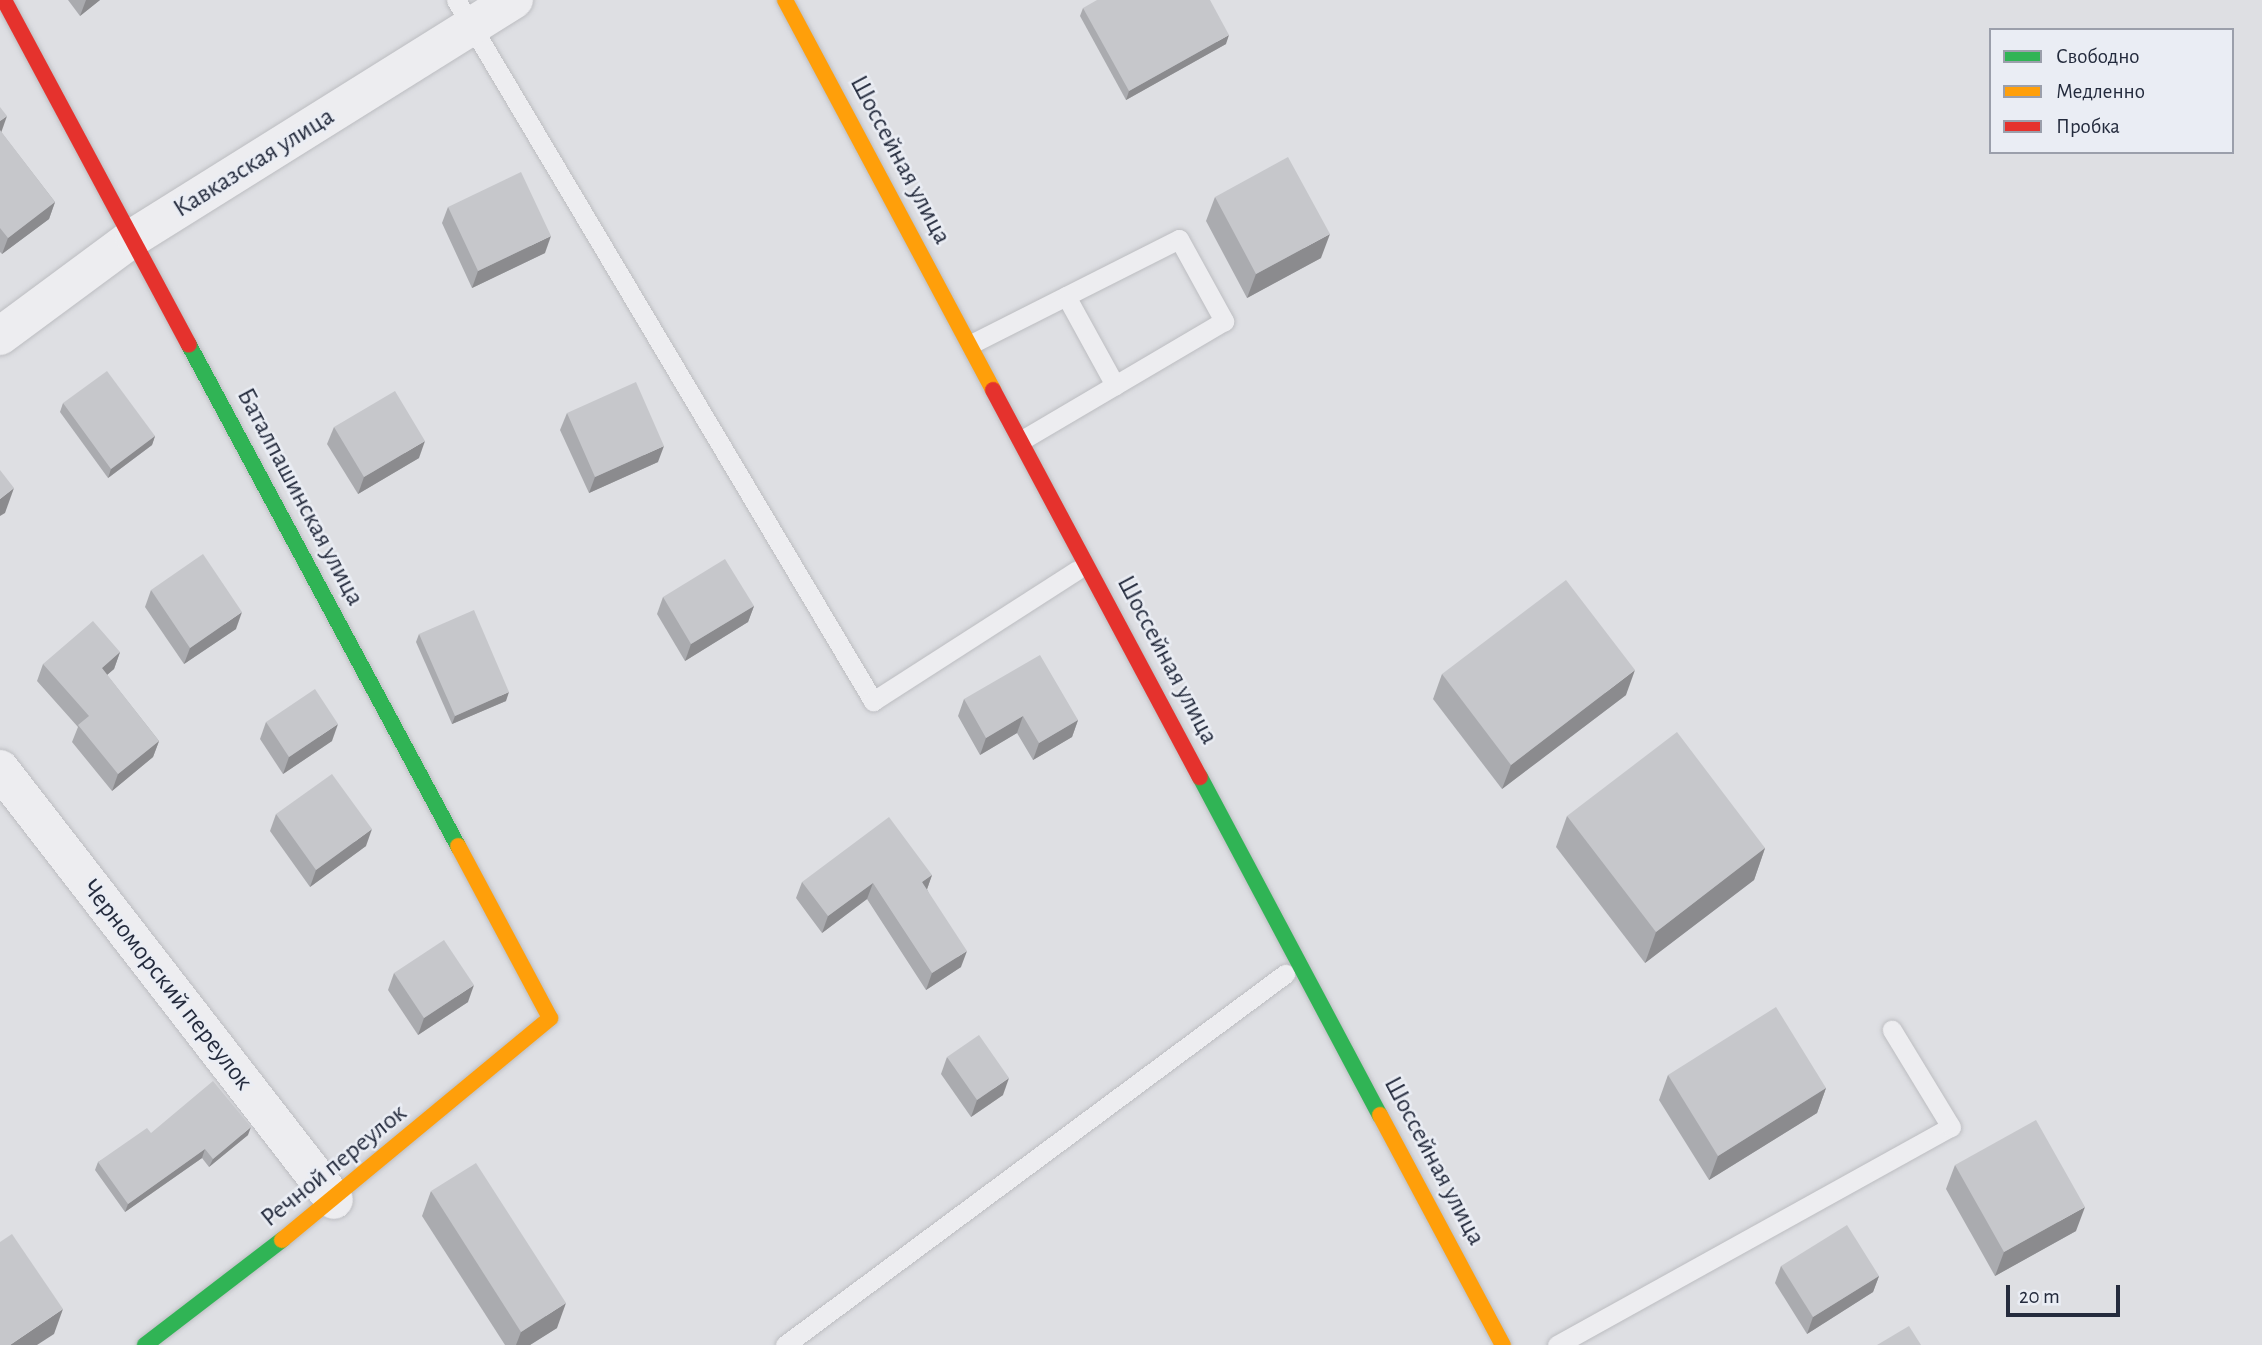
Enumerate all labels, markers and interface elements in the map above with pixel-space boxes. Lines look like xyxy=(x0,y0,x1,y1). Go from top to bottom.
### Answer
legend xyxy=(1989,28,2234,154)
text: Свободно xyxy=(2056,46,2140,67)
street label: Шоссейная улица xyxy=(842,70,958,250)
text: Медленно xyxy=(2056,81,2145,102)
street label: Кавказская улица xyxy=(168,101,340,225)
text: Пробка xyxy=(2056,116,2120,137)
street label: Баталпашинская улица xyxy=(229,383,371,611)
street label: Шоссейная улица xyxy=(1109,570,1225,750)
street label: Черноморский переулок xyxy=(75,873,259,1097)
street label: Шоссейная улица xyxy=(1376,1071,1492,1251)
street label: Речной переулок xyxy=(255,1098,413,1234)
scale bar xyxy=(2010,1272,2124,1316)
text: 20 m xyxy=(2019,1286,2060,1307)

